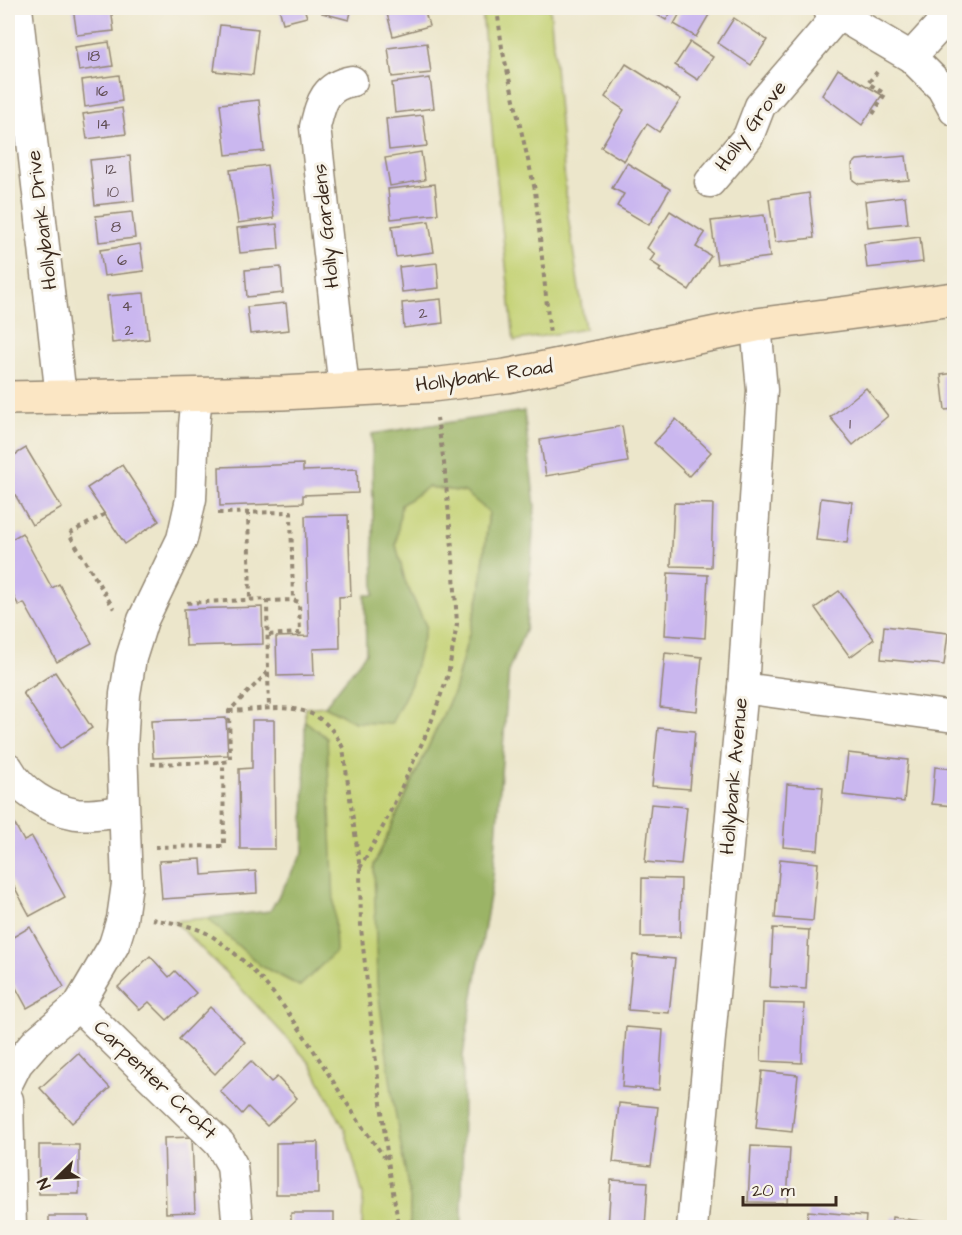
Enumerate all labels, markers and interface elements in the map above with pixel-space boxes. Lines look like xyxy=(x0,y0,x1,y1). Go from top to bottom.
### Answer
house number: 18 xyxy=(88,45,100,67)
street label: Holly Grove xyxy=(709,75,794,178)
house number: 16 xyxy=(96,80,108,102)
house number: 14 xyxy=(98,113,111,135)
street label: Hollybank Drive xyxy=(20,148,65,291)
house number: 12 xyxy=(105,158,117,180)
street label: Holly Gardens xyxy=(306,162,347,290)
house number: 10 xyxy=(107,181,119,203)
house number: 8 xyxy=(111,216,121,238)
house number: 6 xyxy=(117,249,127,271)
house number: 4 xyxy=(122,295,133,317)
house number: 2 xyxy=(418,302,428,324)
house number: 2 xyxy=(124,319,134,341)
street label: Hollybank Road xyxy=(414,353,555,400)
house number: 1 xyxy=(849,413,851,435)
street label: Hollybank Avenue xyxy=(713,696,756,856)
street label: Carpenter Croft xyxy=(87,1014,223,1146)
north arrow xyxy=(27,1148,87,1208)
scale bar xyxy=(743,1169,836,1207)
text: N xyxy=(32,1175,56,1193)
text: 20 m xyxy=(752,1178,795,1203)

